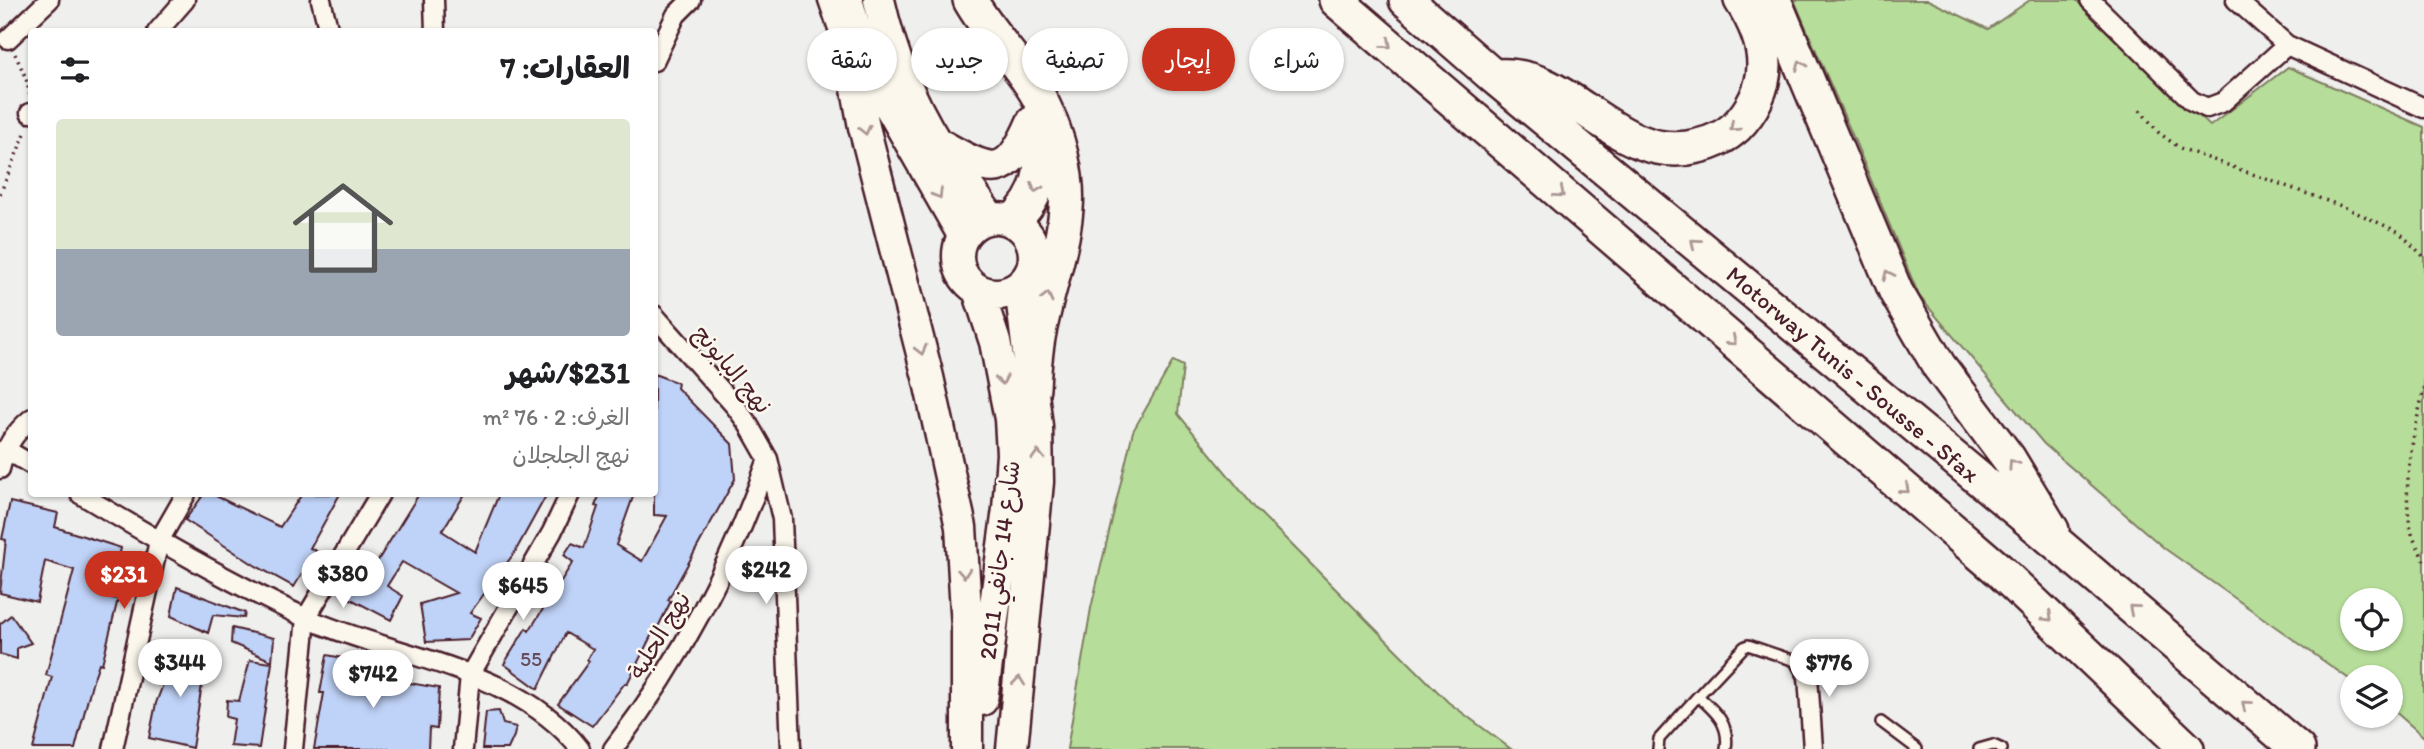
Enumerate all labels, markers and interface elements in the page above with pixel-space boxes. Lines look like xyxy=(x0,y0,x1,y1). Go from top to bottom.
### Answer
chip: شقة xyxy=(807,28,897,91)
chip: جديد xyxy=(911,28,1008,91)
chip: تصفية xyxy=(1022,28,1128,91)
chip: إيجار xyxy=(1142,28,1235,91)
chip: شراء xyxy=(1249,28,1344,91)
one-way arrow xyxy=(1380,36,1392,49)
text: العقارات: 7 xyxy=(501,49,630,86)
icon: filters xyxy=(56,51,94,89)
one-way arrow xyxy=(1795,60,1809,72)
one-way arrow xyxy=(1729,119,1742,131)
one-way arrow xyxy=(856,124,871,136)
icon: home xyxy=(280,165,406,291)
one-way arrow xyxy=(1030,182,1044,194)
one-way arrow xyxy=(1552,185,1565,197)
one-way arrow xyxy=(930,187,943,200)
one-way arrow xyxy=(1691,239,1704,251)
street label: Motorway Tunis - Sousse - Sfax xyxy=(1721,260,1985,488)
one-way arrow xyxy=(1882,270,1896,282)
one-way arrow xyxy=(1039,291,1053,303)
street label: نهج البابونج xyxy=(686,319,778,421)
one-way arrow xyxy=(1724,333,1737,345)
one-way arrow xyxy=(913,344,928,356)
text: $231/شهر xyxy=(506,354,630,391)
one-way arrow xyxy=(994,374,1009,386)
text: الغرف: 2 · 76 m² xyxy=(483,403,630,431)
text: نهج الجلجلان xyxy=(512,441,630,469)
one-way arrow xyxy=(1030,449,1046,459)
street label: شارع 14 جانفي 2011 xyxy=(972,459,1033,662)
one-way arrow xyxy=(2008,459,2021,472)
one-way arrow xyxy=(1897,481,1910,494)
pin: $242 xyxy=(725,546,807,606)
pin: $380 xyxy=(302,550,384,610)
pin: $231 xyxy=(83,552,165,611)
text: $242 xyxy=(741,555,791,583)
text: $380 xyxy=(318,559,368,587)
text: $231 xyxy=(101,560,147,588)
pin: $645 xyxy=(482,562,564,622)
one-way arrow xyxy=(957,568,972,579)
text: $645 xyxy=(498,571,548,599)
street label: نهج الحلبة xyxy=(622,586,698,685)
map controls xyxy=(2340,588,2403,728)
button: locate xyxy=(2340,588,2403,651)
one-way arrow xyxy=(2129,605,2142,617)
one-way arrow xyxy=(2040,609,2053,621)
pin: $344 xyxy=(139,640,221,699)
pin: $776 xyxy=(1788,640,1870,699)
house number: 55 xyxy=(520,646,542,671)
text: $344 xyxy=(154,648,206,676)
text: $776 xyxy=(1806,648,1852,676)
pin: $742 xyxy=(332,650,414,710)
text: $742 xyxy=(349,659,398,687)
button: layers xyxy=(2340,665,2403,728)
one-way arrow xyxy=(1011,675,1026,686)
one-way arrow xyxy=(2242,701,2255,713)

